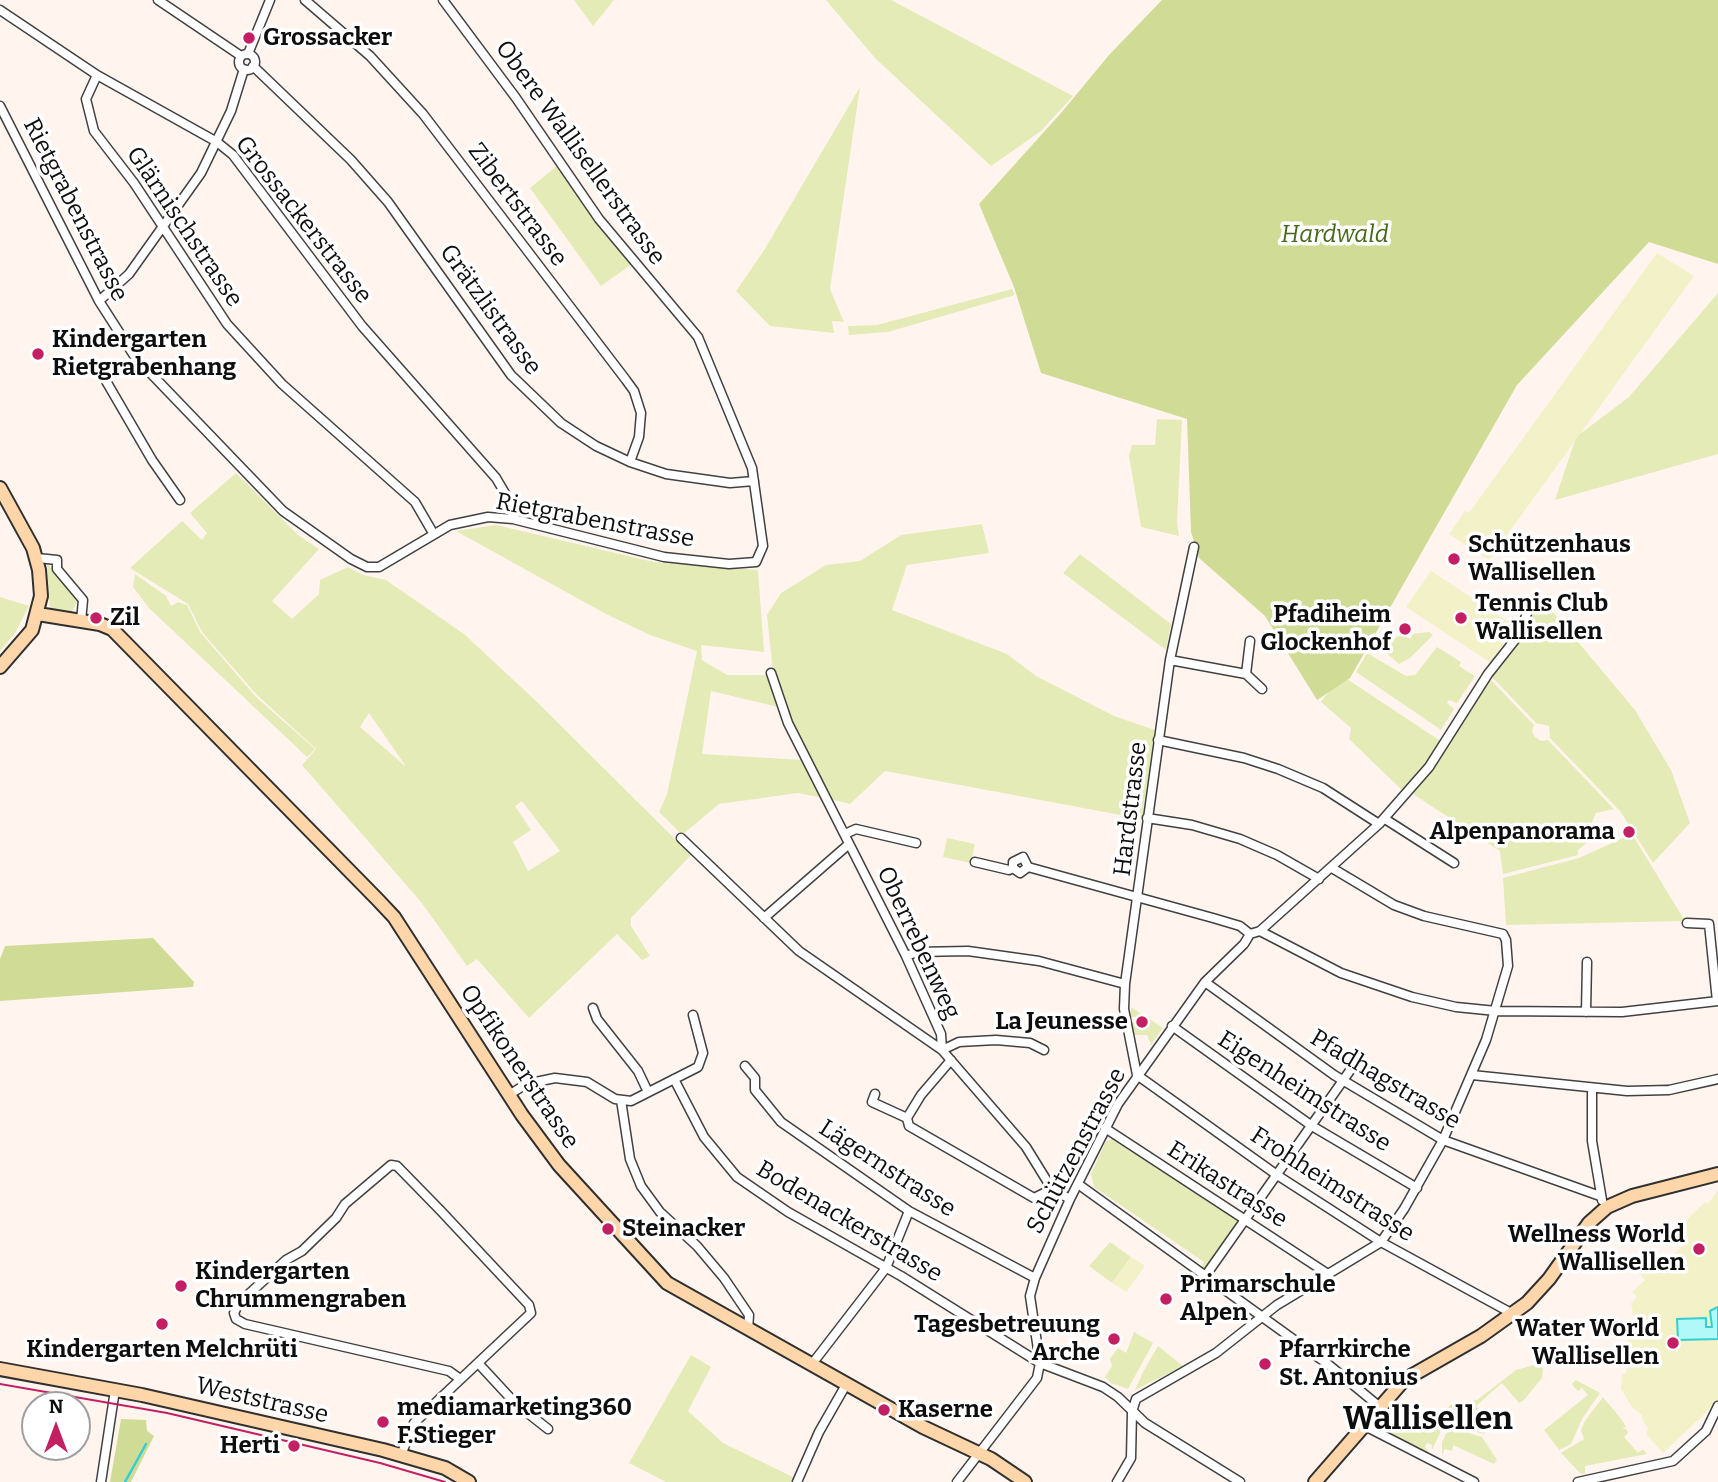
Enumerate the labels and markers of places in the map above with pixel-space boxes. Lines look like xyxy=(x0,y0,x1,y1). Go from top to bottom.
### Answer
place label: Grossacker xyxy=(263,24,392,52)
marker: Grossacker xyxy=(241,30,257,46)
place label: Kindergarten Rietgrabenhang xyxy=(52,326,236,382)
marker: Kindergarten Rietgrabenhang xyxy=(30,346,46,362)
place label: Schützenhaus Wallisellen xyxy=(1468,531,1631,587)
marker: Schützenhaus Wallisellen xyxy=(1446,551,1462,567)
place label: Tennis Club Wallisellen xyxy=(1475,590,1608,646)
place label: Pfadiheim Glockenhof xyxy=(1260,601,1391,657)
place label: Zil xyxy=(110,604,140,632)
marker: Zil xyxy=(88,610,104,626)
marker: Tennis Club Wallisellen xyxy=(1453,610,1469,626)
marker: Pfadiheim Glockenhof xyxy=(1397,621,1413,637)
place label: Alpenpanorama xyxy=(1429,818,1615,846)
marker: Alpenpanorama xyxy=(1621,824,1637,840)
place label: La Jeunesse xyxy=(995,1008,1128,1036)
marker: La Jeunesse xyxy=(1134,1014,1150,1030)
place label: Steinacker xyxy=(622,1215,745,1243)
marker: Steinacker xyxy=(600,1221,616,1237)
place label: Wellness World Wallisellen xyxy=(1508,1221,1685,1277)
marker: Wellness World Wallisellen xyxy=(1691,1241,1707,1257)
place label: Kindergarten Chrummengraben xyxy=(195,1258,406,1314)
place label: Primarschule Alpen xyxy=(1180,1271,1336,1327)
marker: Kindergarten Chrummengraben xyxy=(173,1278,189,1294)
marker: Primarschule Alpen xyxy=(1158,1291,1174,1307)
place label: Tagesbetreuung Arche xyxy=(914,1311,1100,1367)
place label: Water World Wallisellen xyxy=(1515,1315,1659,1371)
marker: Kindergarten Melchrüti xyxy=(154,1316,170,1332)
marker: Tagesbetreuung Arche xyxy=(1106,1331,1122,1347)
marker: Water World Wallisellen xyxy=(1665,1335,1681,1351)
place label: Kindergarten Melchrüti xyxy=(26,1336,298,1364)
place label: Pfarrkirche St. Antonius xyxy=(1279,1336,1418,1392)
marker: Pfarrkirche St. Antonius xyxy=(1257,1356,1273,1372)
place label: mediamarketing360 F.Stieger xyxy=(397,1394,632,1450)
place label: Kaserne xyxy=(898,1396,993,1424)
marker: Kaserne xyxy=(876,1402,892,1418)
marker: mediamarketing360 F.Stieger xyxy=(375,1414,391,1430)
place label: Herti xyxy=(220,1432,280,1460)
marker: Herti xyxy=(286,1438,302,1454)

